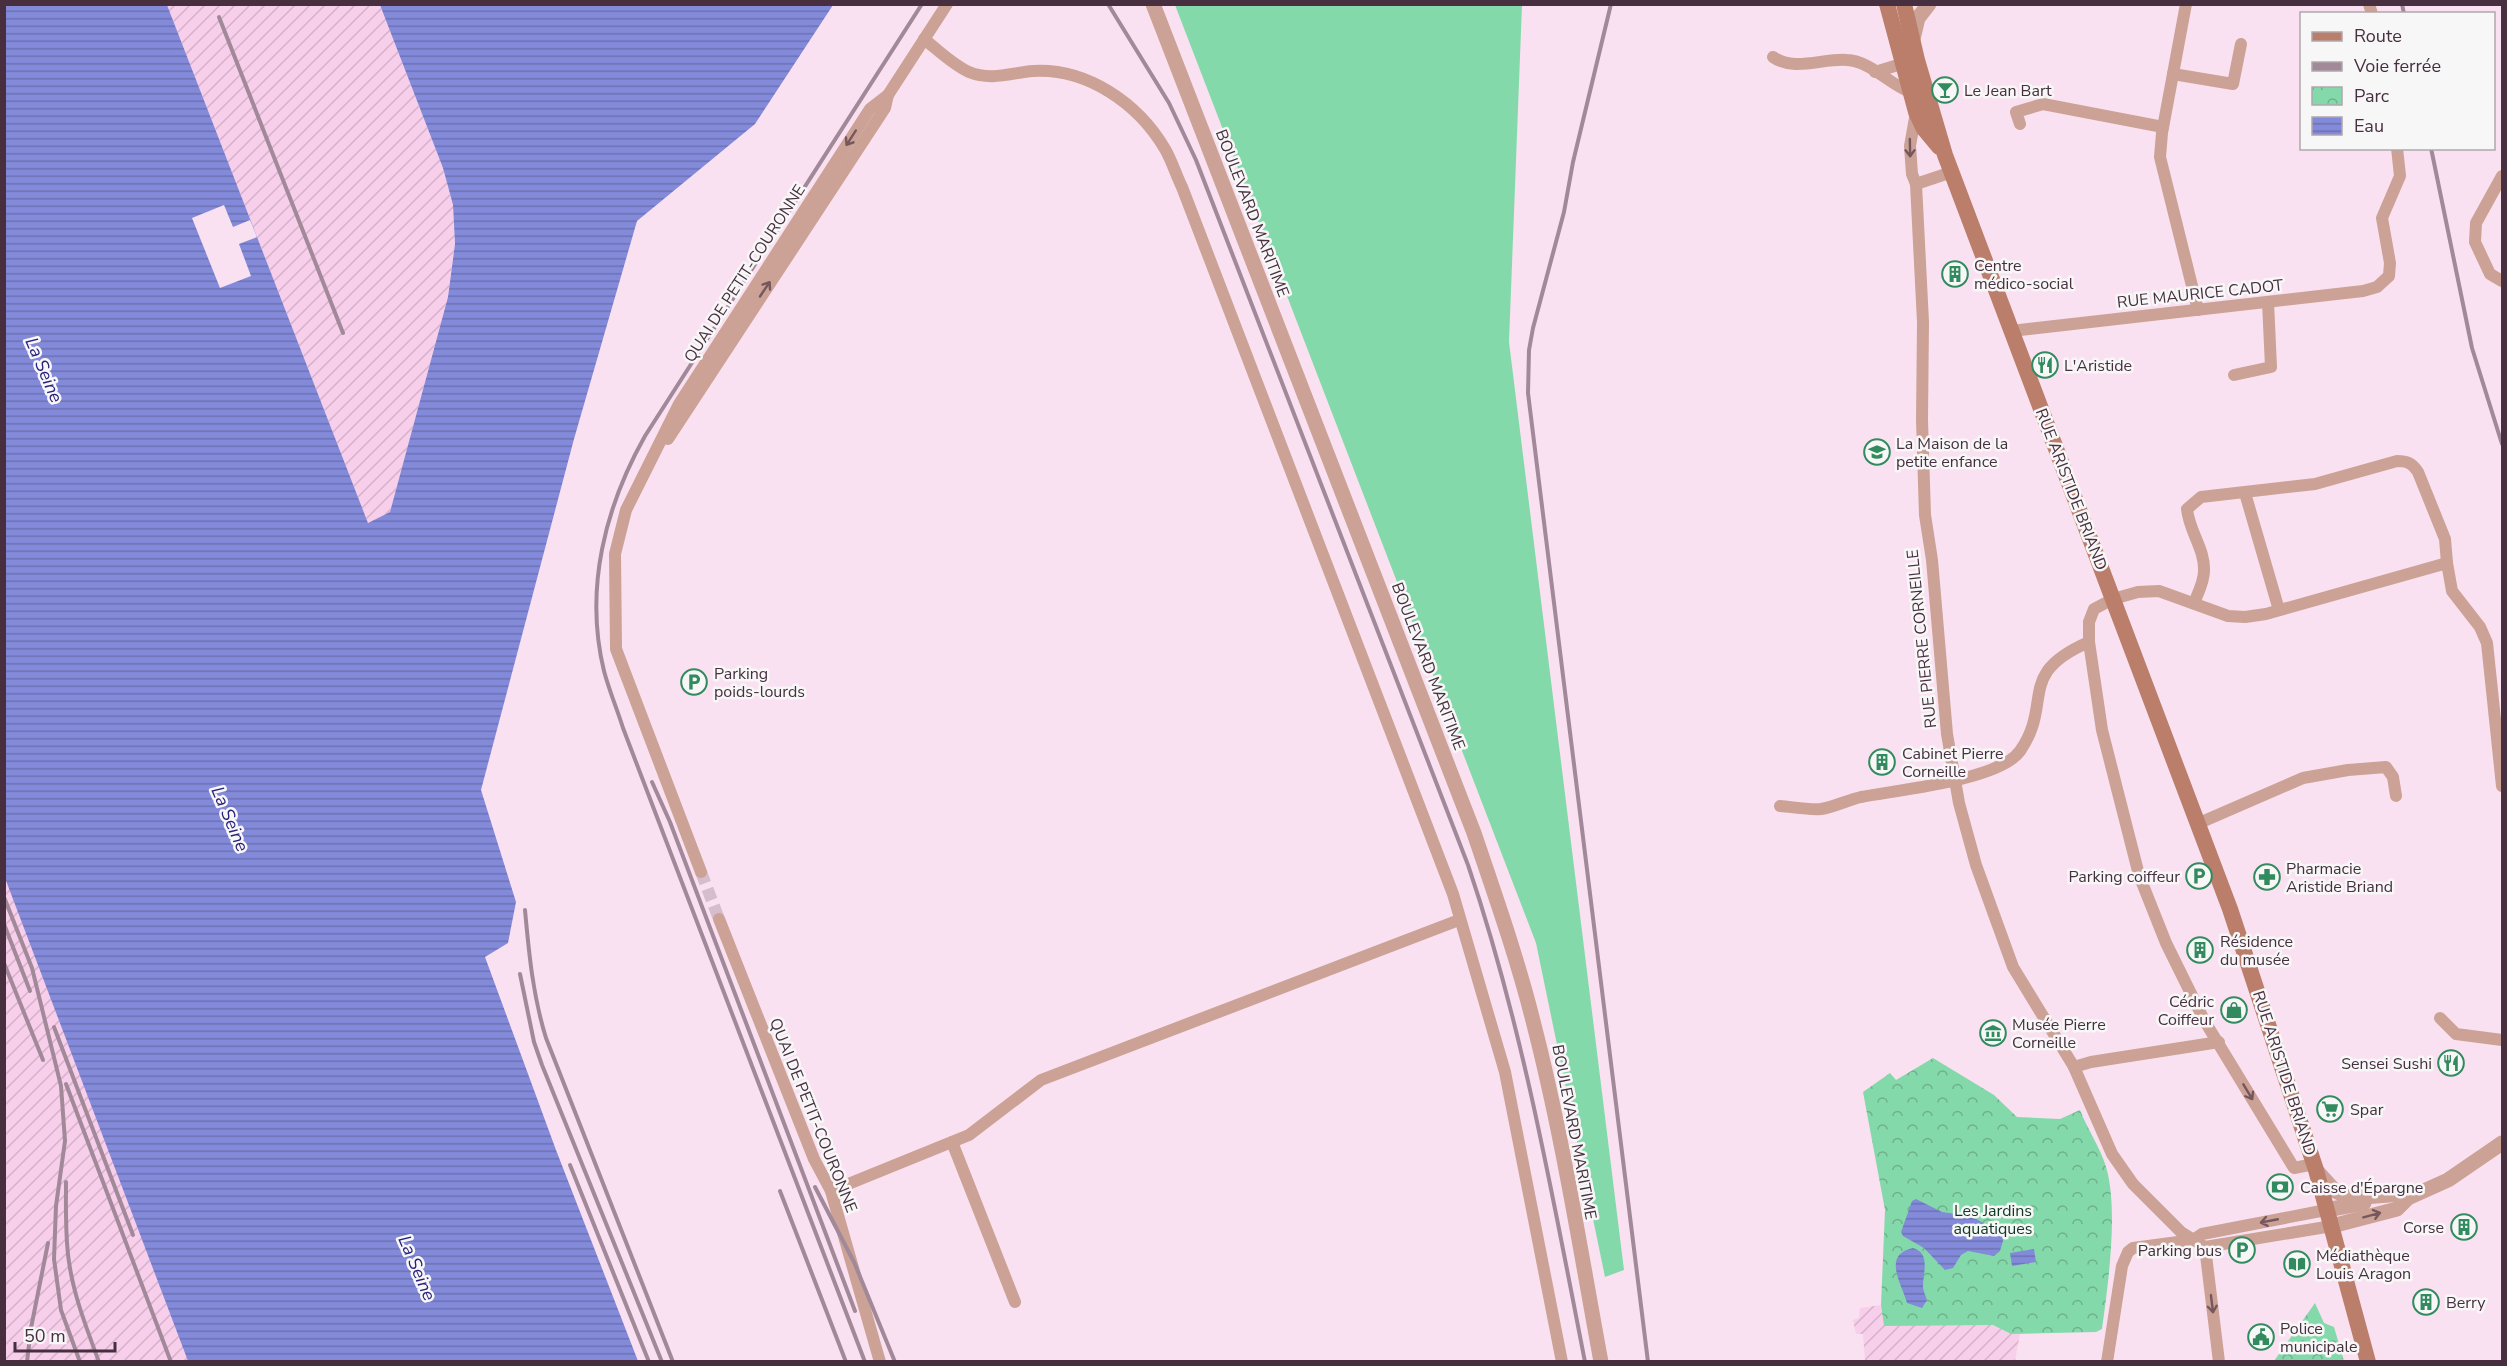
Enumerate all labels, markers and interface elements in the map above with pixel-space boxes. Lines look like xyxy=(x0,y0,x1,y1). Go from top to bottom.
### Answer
legend xyxy=(2300,12,2495,150)
text: Route xyxy=(2354,24,2402,48)
text: Voie ferrée xyxy=(2353,54,2441,78)
bar icon: Le Jean Bart xyxy=(1930,75,1960,105)
place label: Le Jean Bart xyxy=(1964,80,2052,102)
text: Parc xyxy=(2354,84,2389,108)
text: Eau xyxy=(2354,114,2384,138)
street label: BOULEVARD MARITIME xyxy=(1210,126,1294,300)
one-way arrow xyxy=(845,130,857,146)
one-way arrow xyxy=(1905,138,1916,158)
street label: QUAI DE PETIT-COURONNE xyxy=(679,180,811,367)
place label: Centre médico-social xyxy=(1974,255,2074,295)
building icon: Centre médico-social xyxy=(1940,259,1970,289)
street label: RUE MAURICE CADOT xyxy=(2116,274,2285,314)
one-way arrow xyxy=(760,281,772,298)
water label: La Seine xyxy=(20,334,69,407)
restaurant icon: L'Aristide xyxy=(2030,350,2060,380)
place label: L'Aristide xyxy=(2064,355,2132,377)
street label: RUE ARISTIDE BRIAND xyxy=(2030,405,2112,574)
place label: La Maison de la petite enfance xyxy=(1896,433,2008,473)
school or university icon: La Maison de la petite enfance xyxy=(1862,437,1892,467)
street label: RUE PIERRE CORNEILLE xyxy=(1902,548,1942,729)
street label: BOULEVARD MARITIME xyxy=(1386,579,1470,753)
place label: Parking poids-lourds xyxy=(714,663,805,703)
parking icon: Parking poids-lourds xyxy=(679,667,709,697)
place label: Cabinet Pierre Corneille xyxy=(1902,743,2004,783)
building icon: Cabinet Pierre Corneille xyxy=(1867,747,1897,777)
water label: La Seine xyxy=(206,783,255,856)
place label: Pharmacie Aristide Briand xyxy=(2286,858,2393,898)
parking icon: Parking coiffeur xyxy=(2184,861,2214,891)
pharmacy icon: Pharmacie Aristide Briand xyxy=(2252,862,2282,892)
place label: Parking coiffeur xyxy=(2069,866,2180,888)
place label: Résidence du musée xyxy=(2220,931,2293,971)
building icon: Résidence du musée xyxy=(2185,935,2215,965)
street label: RUE ARISTIDE BRIAND xyxy=(2247,988,2321,1158)
place label: Cédric Coiffeur xyxy=(2158,991,2215,1031)
shop icon: Cédric Coiffeur xyxy=(2219,995,2249,1025)
place label: Musée Pierre Corneille xyxy=(2012,1014,2106,1054)
street label: QUAI DE PETIT-COURONNE xyxy=(764,1015,862,1216)
museum icon: Musée Pierre Corneille xyxy=(1978,1018,2008,1048)
street label: BOULEVARD MARITIME xyxy=(1546,1043,1602,1222)
restaurant icon: Sensei Sushi xyxy=(2436,1048,2466,1078)
place label: Sensei Sushi xyxy=(2341,1053,2432,1075)
one-way arrow xyxy=(2243,1083,2255,1100)
supermarket icon: Spar xyxy=(2315,1094,2345,1124)
place label: Spar xyxy=(2350,1099,2384,1121)
bank icon: Caisse d'Épargne xyxy=(2265,1172,2295,1202)
place label: Caisse d'Épargne xyxy=(2300,1177,2423,1199)
park label: Les Jardins aquatiques xyxy=(1953,1200,2033,1240)
one-way arrow xyxy=(2362,1209,2381,1221)
building icon: Corse xyxy=(2449,1212,2479,1242)
one-way arrow xyxy=(2260,1216,2279,1227)
place label: Corse xyxy=(2403,1217,2444,1239)
water label: La Seine xyxy=(393,1232,442,1305)
parking icon: Parking bus xyxy=(2227,1235,2257,1265)
place label: Parking bus xyxy=(2138,1240,2222,1262)
place label: Médiathèque Louis Aragon xyxy=(2316,1245,2411,1285)
library icon: Médiathèque Louis Aragon xyxy=(2282,1249,2312,1279)
building icon: Berry xyxy=(2411,1287,2441,1317)
place label: Berry xyxy=(2446,1292,2486,1314)
one-way arrow xyxy=(2206,1294,2217,1313)
scale bar xyxy=(15,1315,116,1353)
place label: Police municipale xyxy=(2280,1318,2358,1358)
public building icon: Police municipale xyxy=(2246,1322,2276,1352)
text: 50 m xyxy=(24,1324,66,1348)

